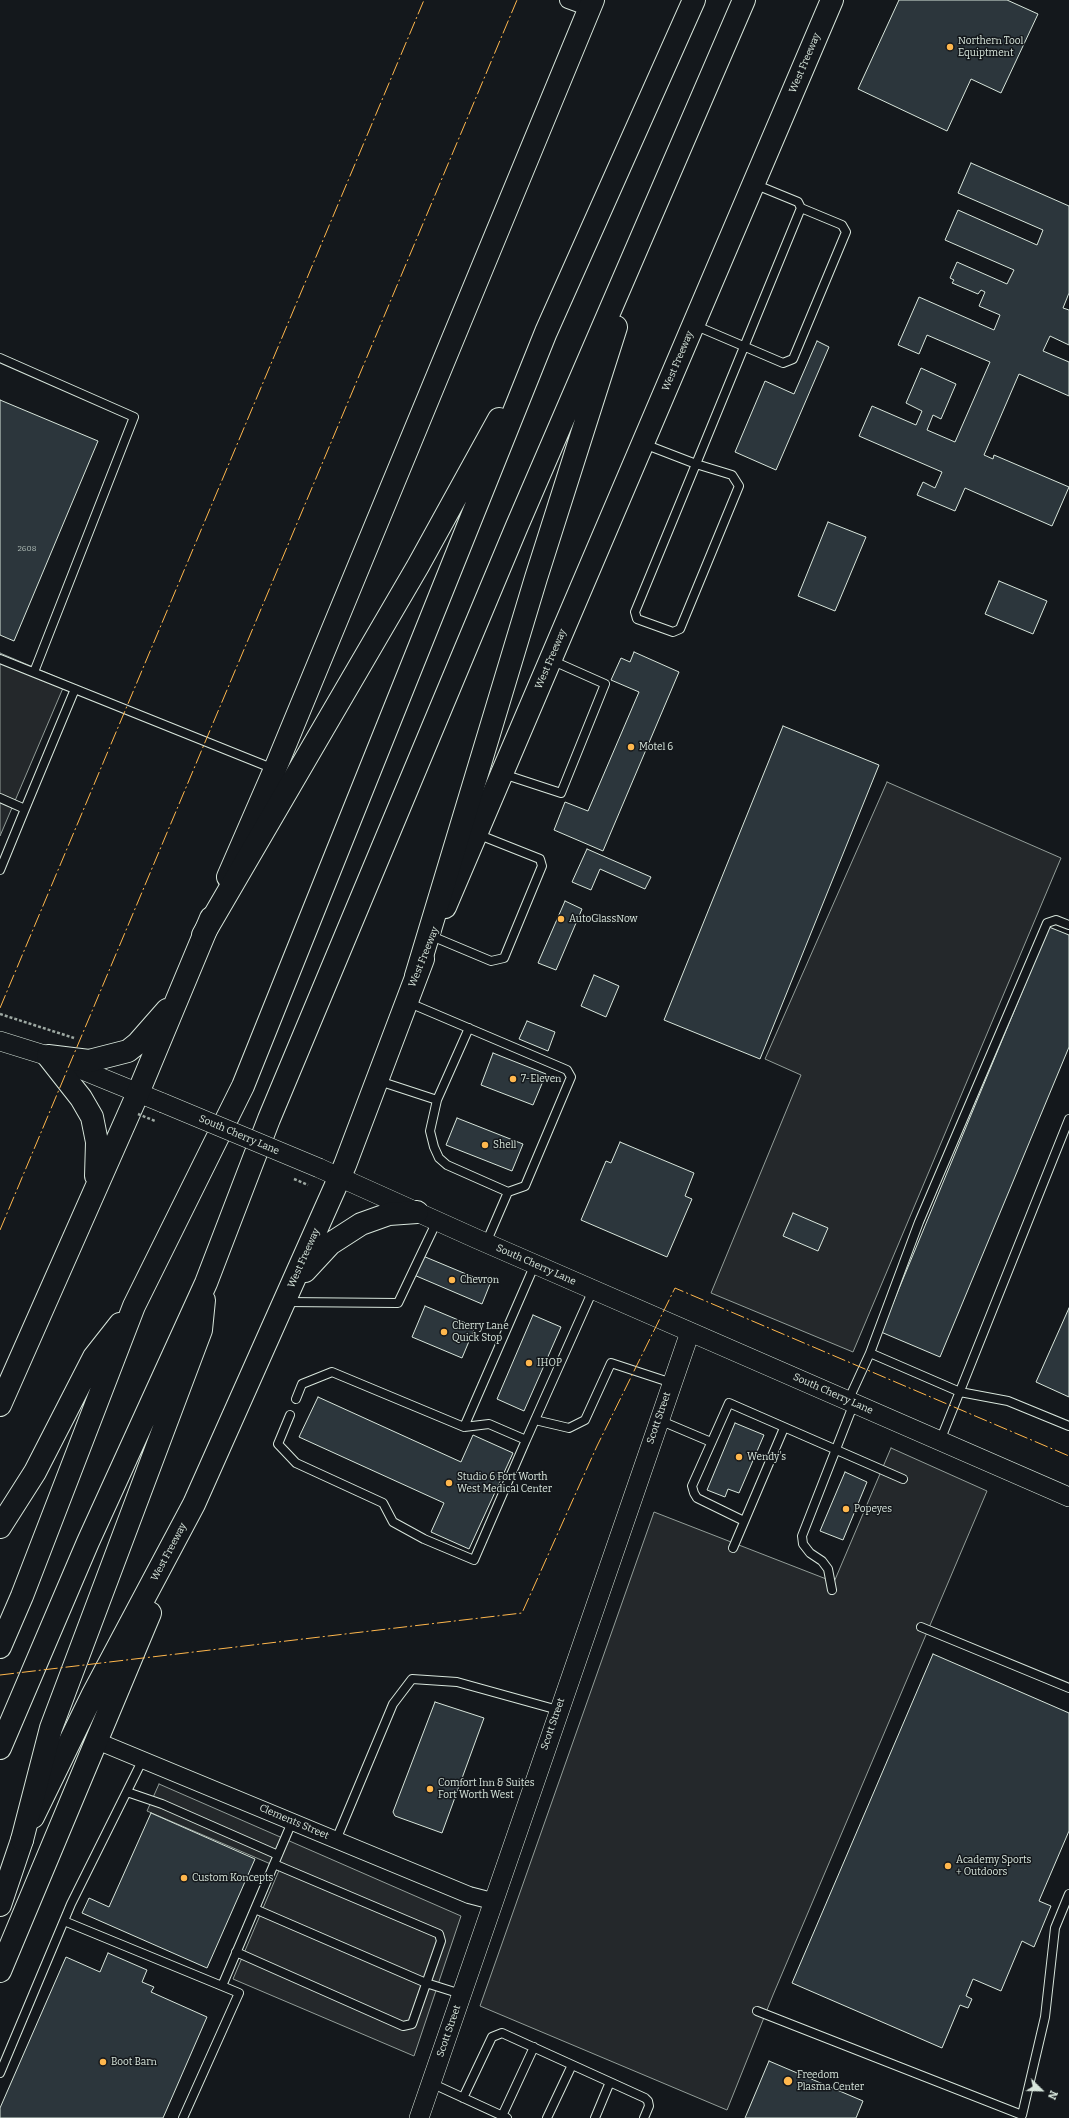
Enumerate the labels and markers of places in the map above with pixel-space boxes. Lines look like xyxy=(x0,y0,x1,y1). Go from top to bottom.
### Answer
place label: Northern Tool Equiptment xyxy=(958,35,1023,58)
marker: Northern Tool Equiptment xyxy=(945,42,955,52)
place label: Motel 6 xyxy=(639,741,673,753)
marker: Motel 6 xyxy=(626,742,636,752)
place label: AutoGlassNow xyxy=(569,913,637,925)
marker: AutoGlassNow xyxy=(556,914,566,924)
place label: 7-Eleven xyxy=(521,1073,561,1085)
marker: 7-Eleven xyxy=(508,1074,518,1084)
place label: Shell xyxy=(493,1139,516,1151)
marker: Shell xyxy=(480,1140,490,1150)
place label: Chevron xyxy=(460,1274,499,1286)
marker: Chevron xyxy=(447,1275,457,1285)
place label: Cherry Lane Quick Stop xyxy=(452,1320,509,1344)
marker: Cherry Lane Quick Stop xyxy=(439,1327,449,1337)
place label: IHOP xyxy=(537,1357,562,1369)
marker: IHOP xyxy=(524,1358,534,1368)
place label: Wendy's xyxy=(747,1451,786,1463)
marker: Wendy's xyxy=(734,1452,744,1462)
place label: Studio 6 Fort Worth West Medical Center xyxy=(457,1471,552,1494)
marker: Studio 6 Fort Worth West Medical Center xyxy=(444,1478,454,1488)
place label: Popeyes xyxy=(854,1503,892,1515)
marker: Popeyes xyxy=(841,1504,851,1514)
place label: Comfort Inn & Suites Fort Worth West xyxy=(438,1777,534,1800)
marker: Comfort Inn & Suites Fort Worth West xyxy=(425,1784,435,1794)
place label: Academy Sports + Outdoors xyxy=(956,1854,1031,1878)
marker: Academy Sports + Outdoors xyxy=(943,1861,953,1871)
place label: Custom Koncepts xyxy=(192,1872,273,1884)
marker: Custom Koncepts xyxy=(179,1873,189,1883)
place label: Boot Barn xyxy=(111,2056,157,2068)
marker: Boot Barn xyxy=(98,2057,108,2067)
place label: Freedom Plasma Center xyxy=(797,2069,864,2092)
marker: Freedom Plasma Center xyxy=(782,2075,794,2087)

